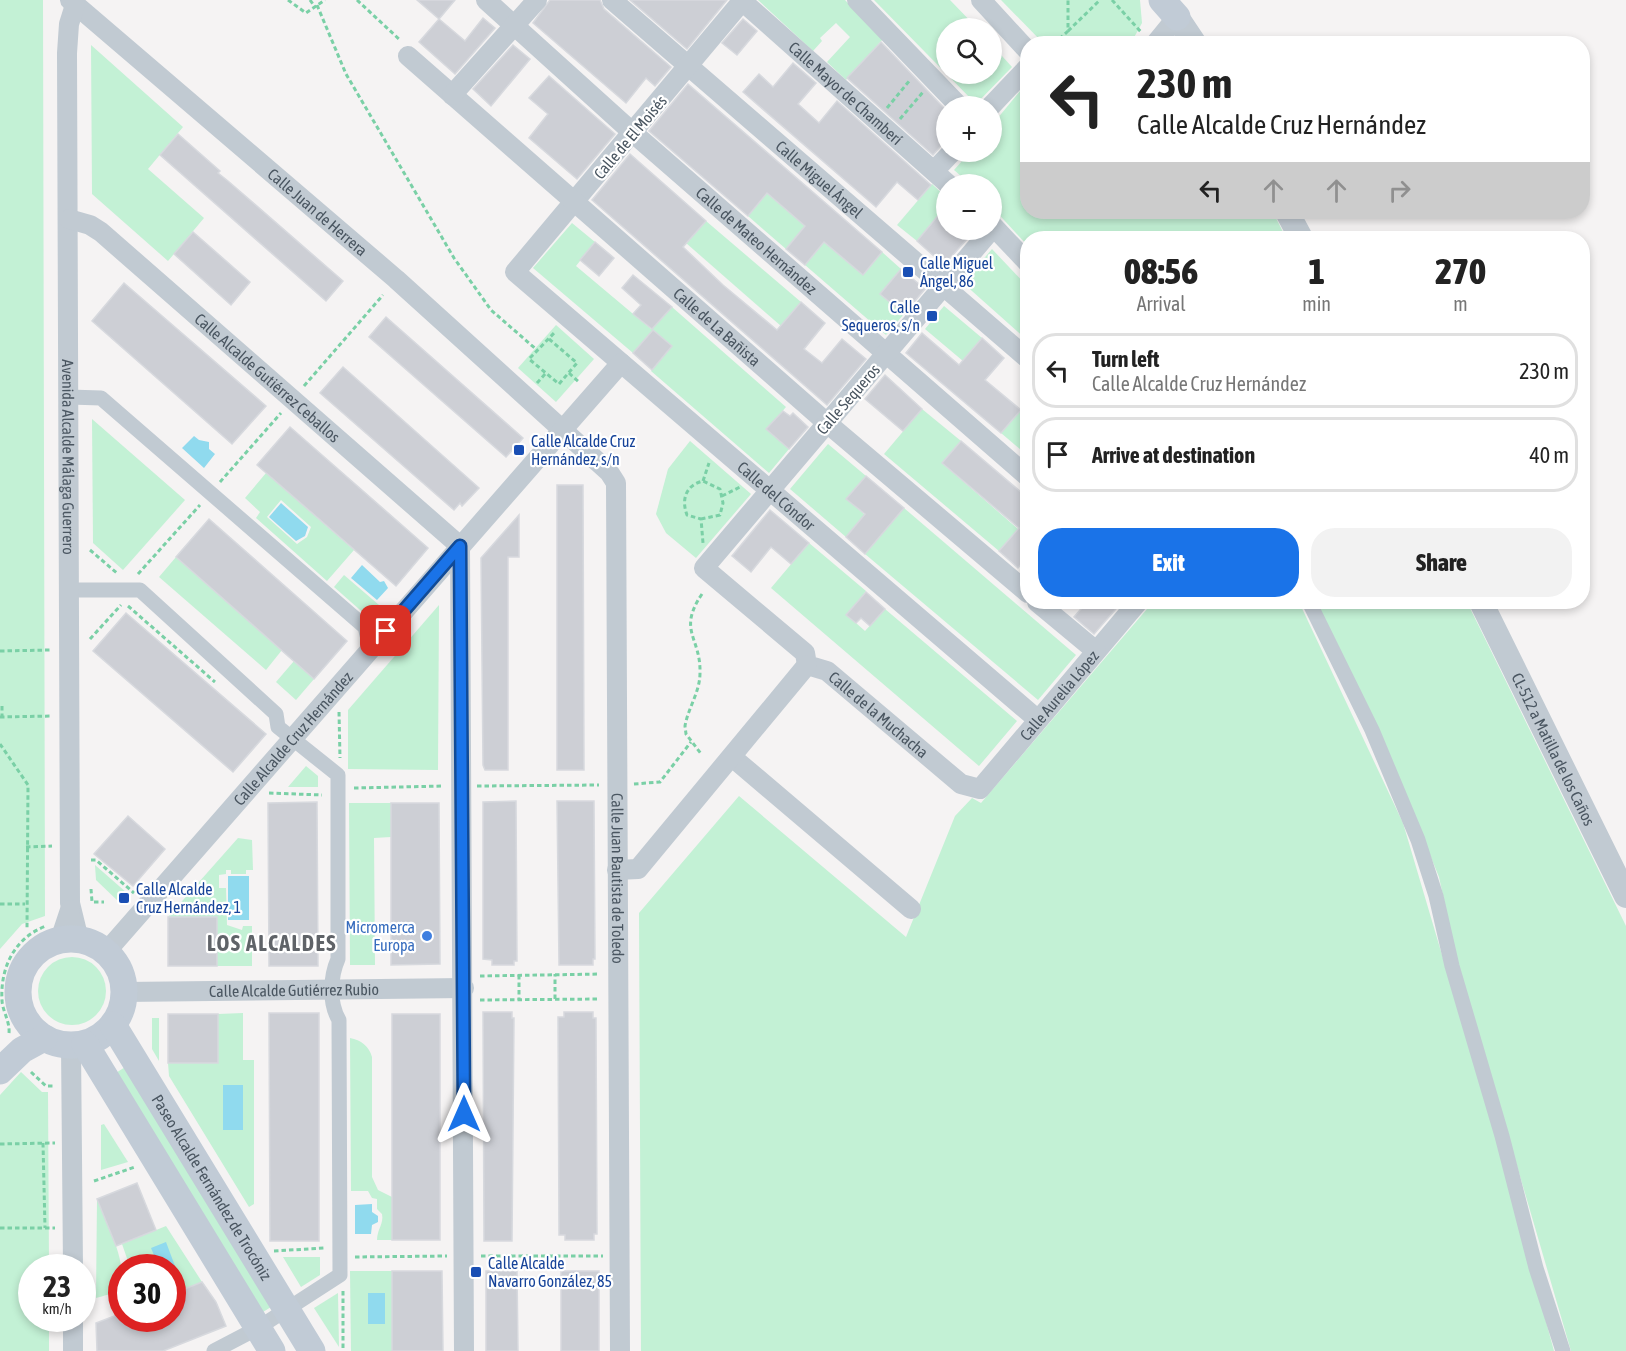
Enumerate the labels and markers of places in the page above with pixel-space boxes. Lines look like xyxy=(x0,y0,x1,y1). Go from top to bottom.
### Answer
place label: Calle Miguel Ángel, 86 xyxy=(920,254,994,291)
marker: Calle Miguel Ángel, 86 xyxy=(901,265,915,279)
place label: Calle Sequeros, s/n xyxy=(842,298,920,335)
marker: Calle Sequeros, s/n xyxy=(925,309,939,323)
place label: Calle Alcalde Cruz Hernández, s/n xyxy=(531,432,635,468)
marker: Calle Alcalde Cruz Hernández, s/n xyxy=(512,443,526,457)
pin xyxy=(360,605,411,656)
place label: Calle Alcalde Cruz Hernández, 1 xyxy=(136,880,241,916)
marker: Calle Alcalde Cruz Hernández, 1 xyxy=(117,891,131,905)
place label: Micromerca Europa xyxy=(346,918,415,955)
marker: Micromerca Europa xyxy=(420,929,434,943)
place label: Calle Alcalde Navarro González, 85 xyxy=(488,1254,612,1290)
marker: Calle Alcalde Navarro González, 85 xyxy=(469,1265,483,1279)

